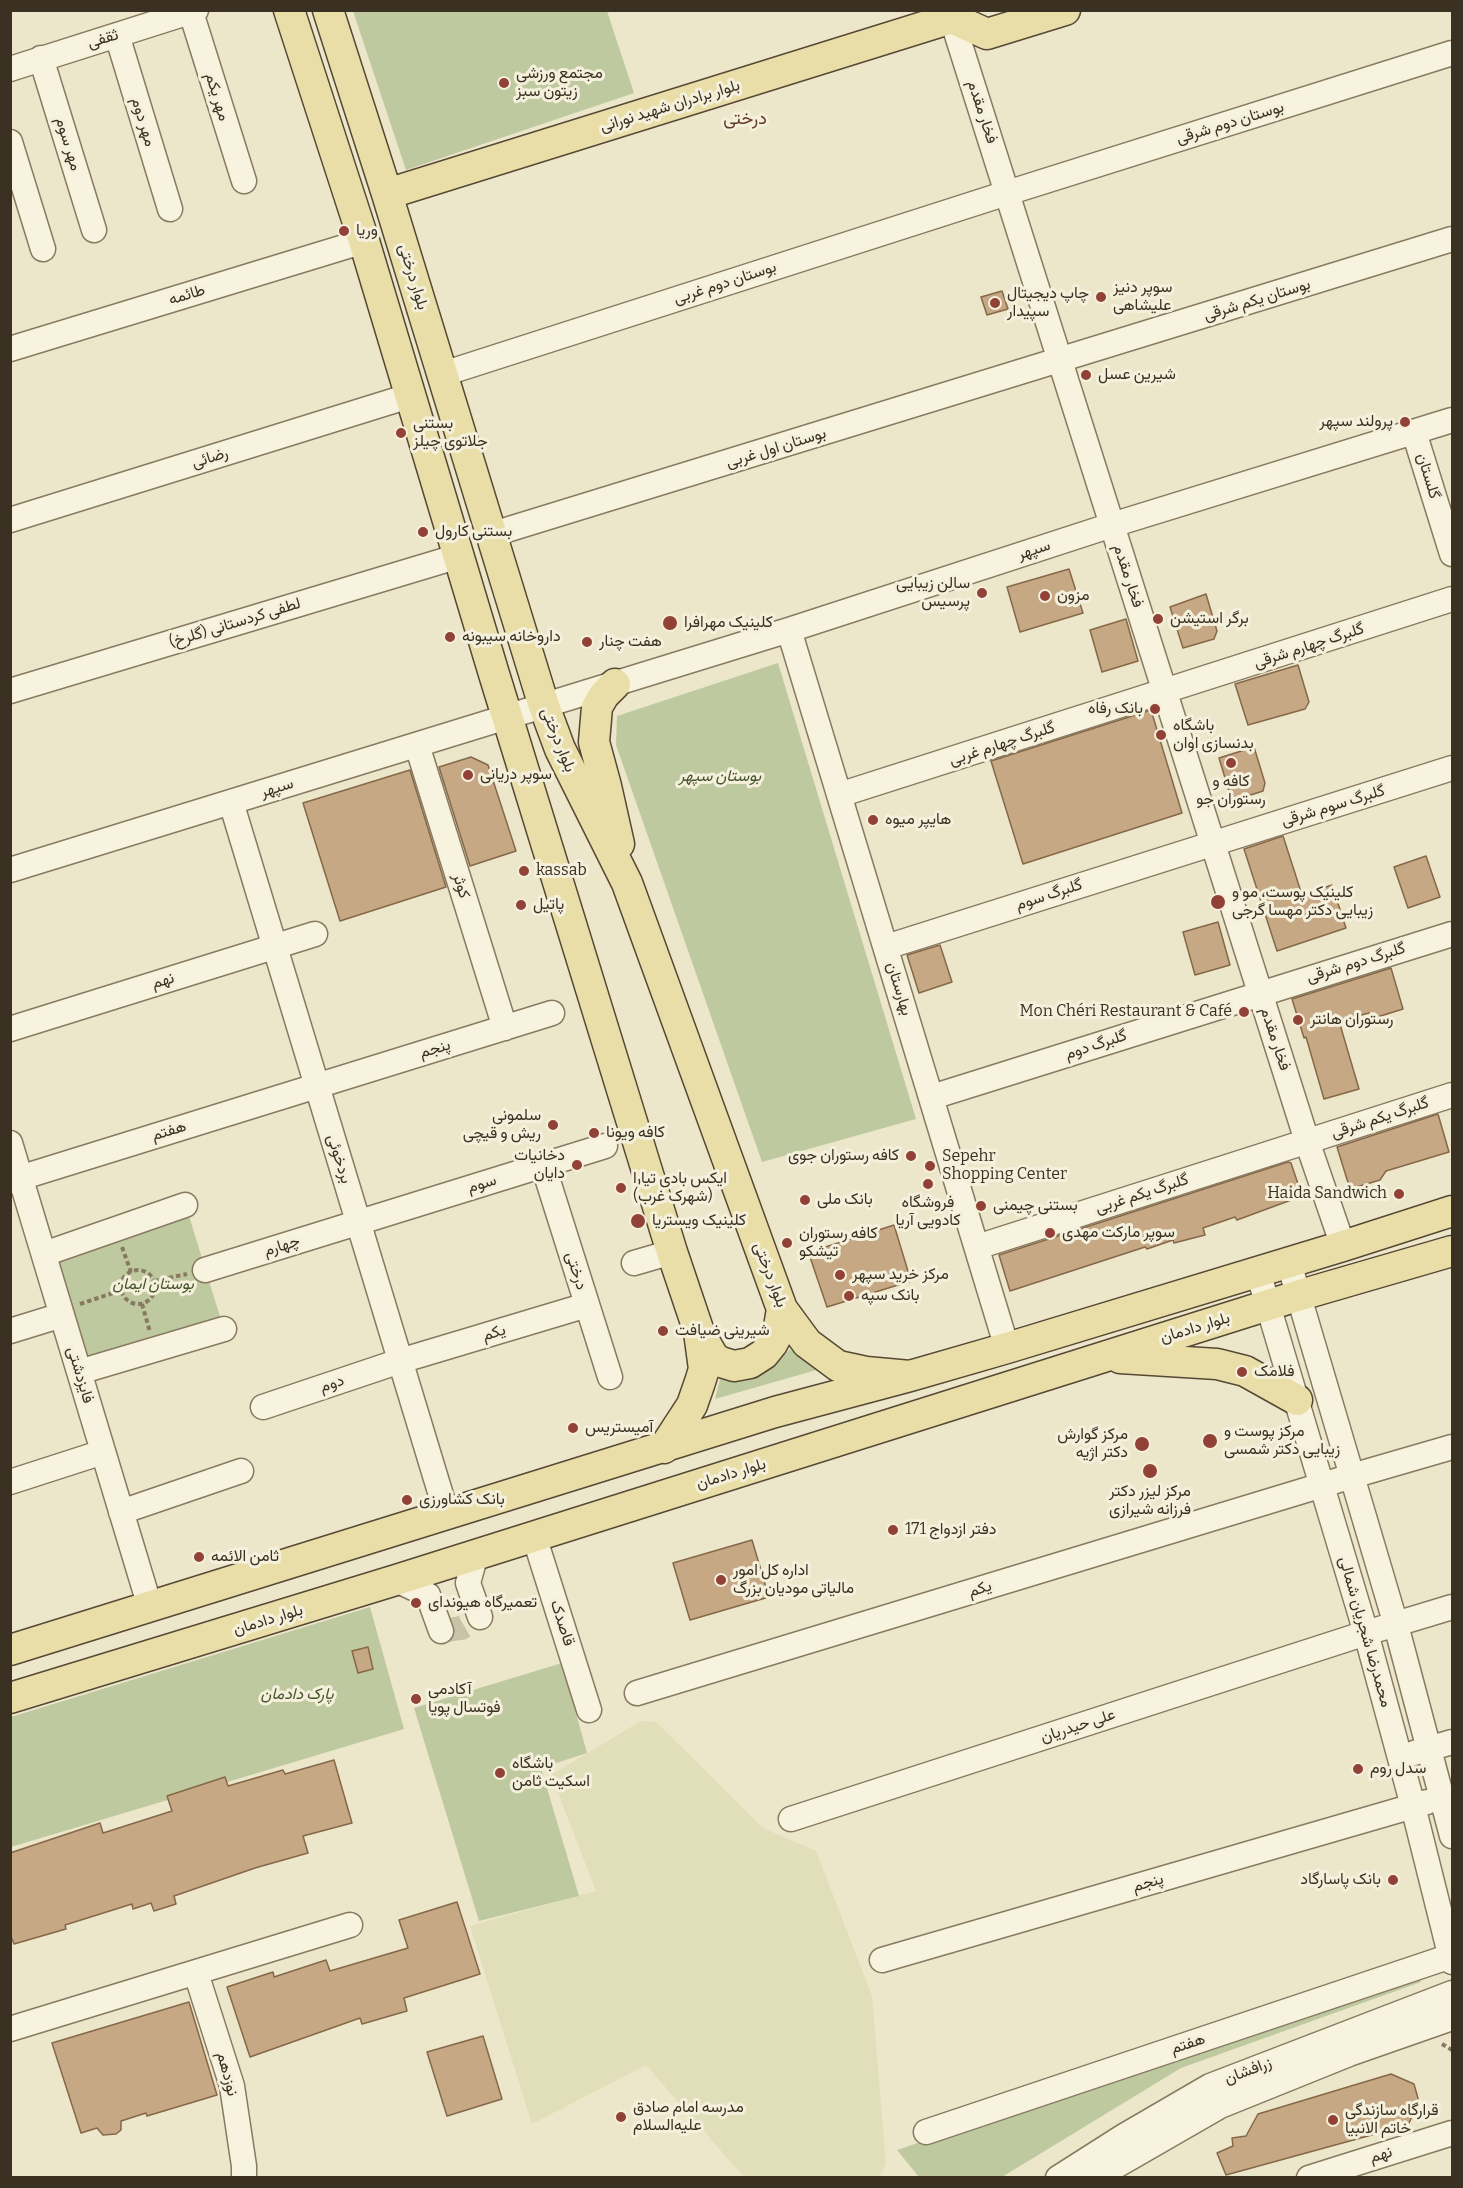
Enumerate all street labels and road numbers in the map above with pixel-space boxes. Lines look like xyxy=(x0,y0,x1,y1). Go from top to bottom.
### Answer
street label: ثقفی xyxy=(85,25,121,53)
street label: مهر یکم xyxy=(201,71,233,123)
street label: بلوار برادران شهید نورانی xyxy=(598,76,742,136)
street label: فخار مقدم xyxy=(963,78,1001,146)
street label: مهر دوم xyxy=(126,95,160,149)
street label: بوستان دوم شرقی xyxy=(1174,97,1286,149)
street label: مهر سوم xyxy=(51,115,85,173)
street label: بلوار درختی xyxy=(394,242,432,312)
street label: بوستان دوم غربی xyxy=(671,257,779,309)
street label: بوستان یکم شرقی xyxy=(1201,275,1313,325)
street label: طائمه xyxy=(167,280,207,310)
street label: بوستان اول غربی xyxy=(724,424,828,472)
street label: رضائی xyxy=(189,443,231,473)
street label: گلستان xyxy=(1412,451,1444,501)
street label: سپهر xyxy=(1015,536,1053,564)
street label: فخار مقدم xyxy=(1109,542,1147,610)
street label: لطفی کردستانی (گلرخ) xyxy=(167,594,303,652)
street label: گلبرگ چهارم شرقی xyxy=(1251,619,1367,673)
street label: بلوار درختی xyxy=(536,705,580,775)
street label: گلبرگ چهارم غربی xyxy=(947,718,1057,770)
street label: سپهر xyxy=(258,774,296,802)
street label: گلبرگ سوم شرقی xyxy=(1279,781,1387,831)
street label: کوثر xyxy=(448,871,474,901)
street label: گلبرگ سوم xyxy=(1013,875,1085,915)
street label: گلبرگ دوم شرقی xyxy=(1304,939,1408,987)
street label: بهارستان xyxy=(882,960,916,1018)
street label: نهم xyxy=(149,969,177,993)
street label: فخار مقدم xyxy=(1256,1005,1294,1073)
street label: گلبرگ دوم xyxy=(1063,1026,1129,1064)
street label: پنجم xyxy=(417,1035,453,1063)
street label: گلبرگ یکم شرقی xyxy=(1329,1093,1431,1143)
street label: هفتم xyxy=(149,1117,189,1145)
street label: بردخوئی xyxy=(322,1132,356,1186)
street label: گلبرگ یکم غربی xyxy=(1093,1170,1191,1218)
street label: سوم xyxy=(465,1171,499,1197)
street label: چهارم xyxy=(262,1231,302,1261)
street label: بلوار درختی xyxy=(749,1240,791,1310)
street label: درختی xyxy=(561,1250,591,1292)
street label: بلوار دادمان xyxy=(1158,1308,1232,1348)
street label: یکم xyxy=(480,1320,508,1346)
street label: فایزدشتی xyxy=(62,1344,98,1406)
street label: دوم xyxy=(317,1371,347,1397)
street label: بلوار دادمان xyxy=(694,1454,768,1494)
street label: محمدرضا شجریان شمالی xyxy=(1334,1554,1396,1710)
street label: یکم xyxy=(966,1576,994,1602)
street label: قاصدک xyxy=(546,1598,578,1648)
street label: بلوار دادمان xyxy=(231,1600,305,1640)
street label: علی حیدریان xyxy=(1038,1705,1118,1747)
street label: پنجم xyxy=(1130,1869,1166,1897)
street label: هفتم xyxy=(1168,2029,1208,2059)
street label: نوزدهم xyxy=(212,2050,242,2098)
street label: زرافشان xyxy=(1222,2053,1274,2089)
street label: نهم xyxy=(1367,2143,1395,2167)

